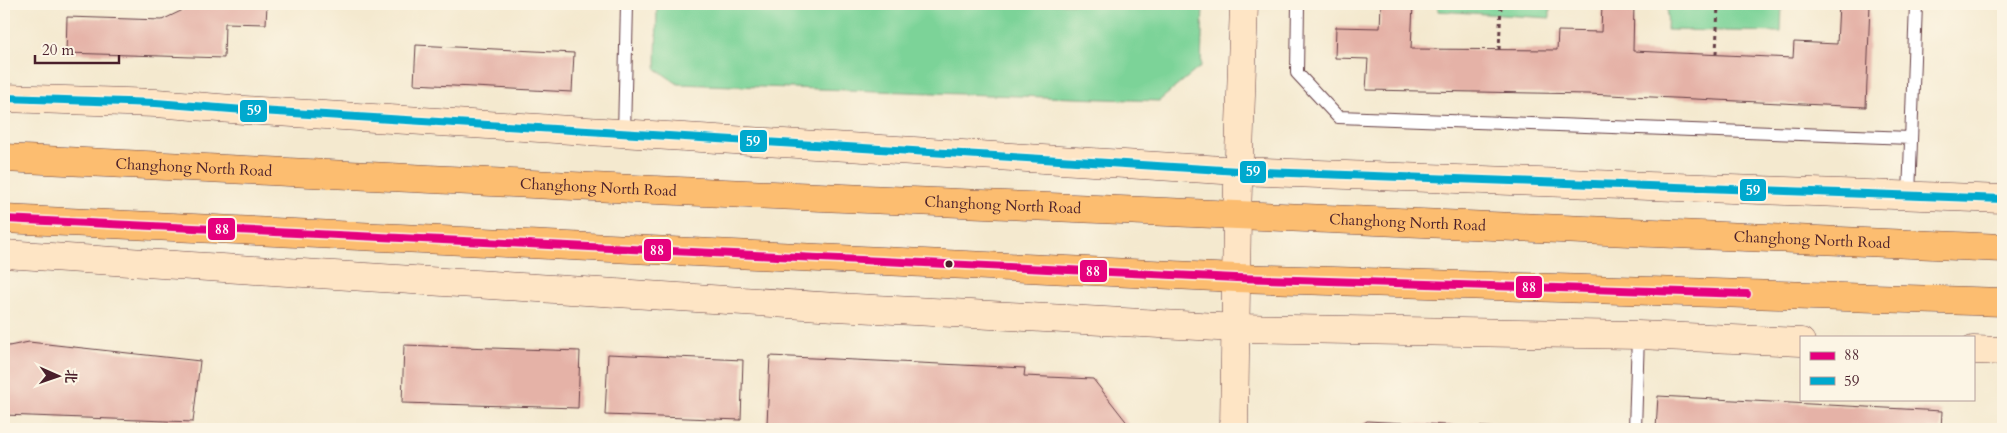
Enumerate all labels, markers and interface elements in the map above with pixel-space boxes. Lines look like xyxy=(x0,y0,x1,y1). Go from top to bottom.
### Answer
scale bar xyxy=(35,32,119,64)
text: 20 m xyxy=(42,40,74,60)
line badge: 59 xyxy=(239,99,268,123)
text: 59 xyxy=(247,101,261,120)
line badge: 59 xyxy=(739,129,768,153)
text: 59 xyxy=(746,132,760,151)
street label: Changhong North Road xyxy=(115,154,273,181)
line badge: 59 xyxy=(1239,160,1267,184)
text: 59 xyxy=(1246,162,1260,181)
street label: Changhong North Road xyxy=(519,173,677,201)
line badge: 59 xyxy=(1739,178,1767,202)
text: 59 xyxy=(1746,181,1760,200)
street label: Changhong North Road xyxy=(924,192,1082,218)
street label: Changhong North Road xyxy=(1329,209,1486,236)
line badge: 88 xyxy=(207,217,236,241)
text: 88 xyxy=(215,220,229,239)
street label: Changhong North Road xyxy=(1733,226,1891,253)
line badge: 88 xyxy=(643,238,672,262)
text: 88 xyxy=(650,241,664,260)
unlabelled marker xyxy=(944,259,954,269)
line badge: 88 xyxy=(1079,259,1108,283)
text: 88 xyxy=(1086,262,1100,281)
line badge: 88 xyxy=(1515,275,1543,299)
text: 88 xyxy=(1522,278,1536,297)
legend xyxy=(1800,336,1974,400)
text: 88 xyxy=(1844,345,1859,365)
north arrow xyxy=(32,350,82,400)
text: 北 xyxy=(61,369,80,384)
text: 59 xyxy=(1844,371,1860,391)

